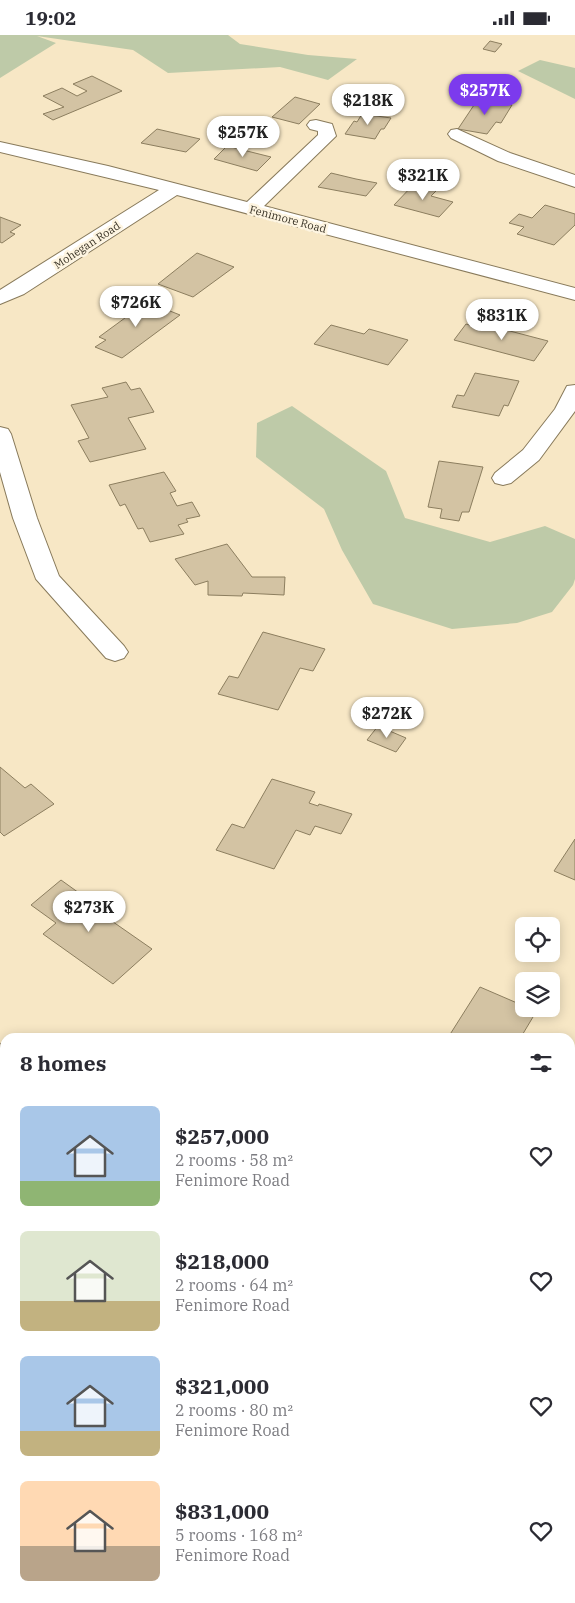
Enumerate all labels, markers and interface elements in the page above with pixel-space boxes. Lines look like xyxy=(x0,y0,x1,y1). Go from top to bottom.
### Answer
text: 19:02 xyxy=(25,6,76,30)
pin: $257K xyxy=(450,73,520,116)
text: $257K xyxy=(460,80,510,100)
pin: $218K xyxy=(333,83,403,126)
text: $218K xyxy=(343,90,393,110)
pin: $257K xyxy=(208,115,278,158)
text: $257K xyxy=(218,122,268,142)
pin: $321K xyxy=(388,159,458,201)
text: $321K xyxy=(398,165,448,185)
street label: Fenimore Road xyxy=(248,202,328,236)
street label: Mohegan Road xyxy=(51,218,123,272)
pin: $726K xyxy=(101,285,171,328)
text: $726K xyxy=(111,292,161,312)
pin: $831K xyxy=(467,299,537,341)
text: $831K xyxy=(477,305,527,325)
pin: $272K xyxy=(352,697,422,739)
text: $272K xyxy=(362,703,412,723)
pin: $273K xyxy=(54,891,124,933)
text: $273K xyxy=(64,897,114,917)
map controls xyxy=(515,917,560,1017)
button: locate xyxy=(515,917,560,962)
button: layers xyxy=(515,972,560,1017)
text: 8 homes xyxy=(20,1049,106,1077)
icon: filters xyxy=(527,1049,555,1077)
text: $257,000 xyxy=(175,1122,269,1150)
icon: home xyxy=(60,1126,120,1186)
icon: heart xyxy=(527,1142,555,1170)
text: 2 rooms · 58 m² xyxy=(175,1150,293,1170)
text: Fenimore Road xyxy=(175,1170,290,1190)
text: $218,000 xyxy=(175,1247,269,1275)
icon: home xyxy=(60,1251,120,1311)
icon: heart xyxy=(527,1267,555,1295)
text: 2 rooms · 64 m² xyxy=(175,1275,293,1295)
text: Fenimore Road xyxy=(175,1295,290,1315)
text: $321,000 xyxy=(175,1372,269,1400)
icon: home xyxy=(60,1376,120,1436)
icon: heart xyxy=(527,1392,555,1420)
text: 2 rooms · 80 m² xyxy=(175,1400,293,1420)
text: Fenimore Road xyxy=(175,1420,290,1440)
text: $831,000 xyxy=(175,1497,269,1525)
icon: home xyxy=(60,1501,120,1561)
icon: heart xyxy=(527,1517,555,1545)
text: 5 rooms · 168 m² xyxy=(175,1525,303,1545)
text: Fenimore Road xyxy=(175,1545,290,1565)

